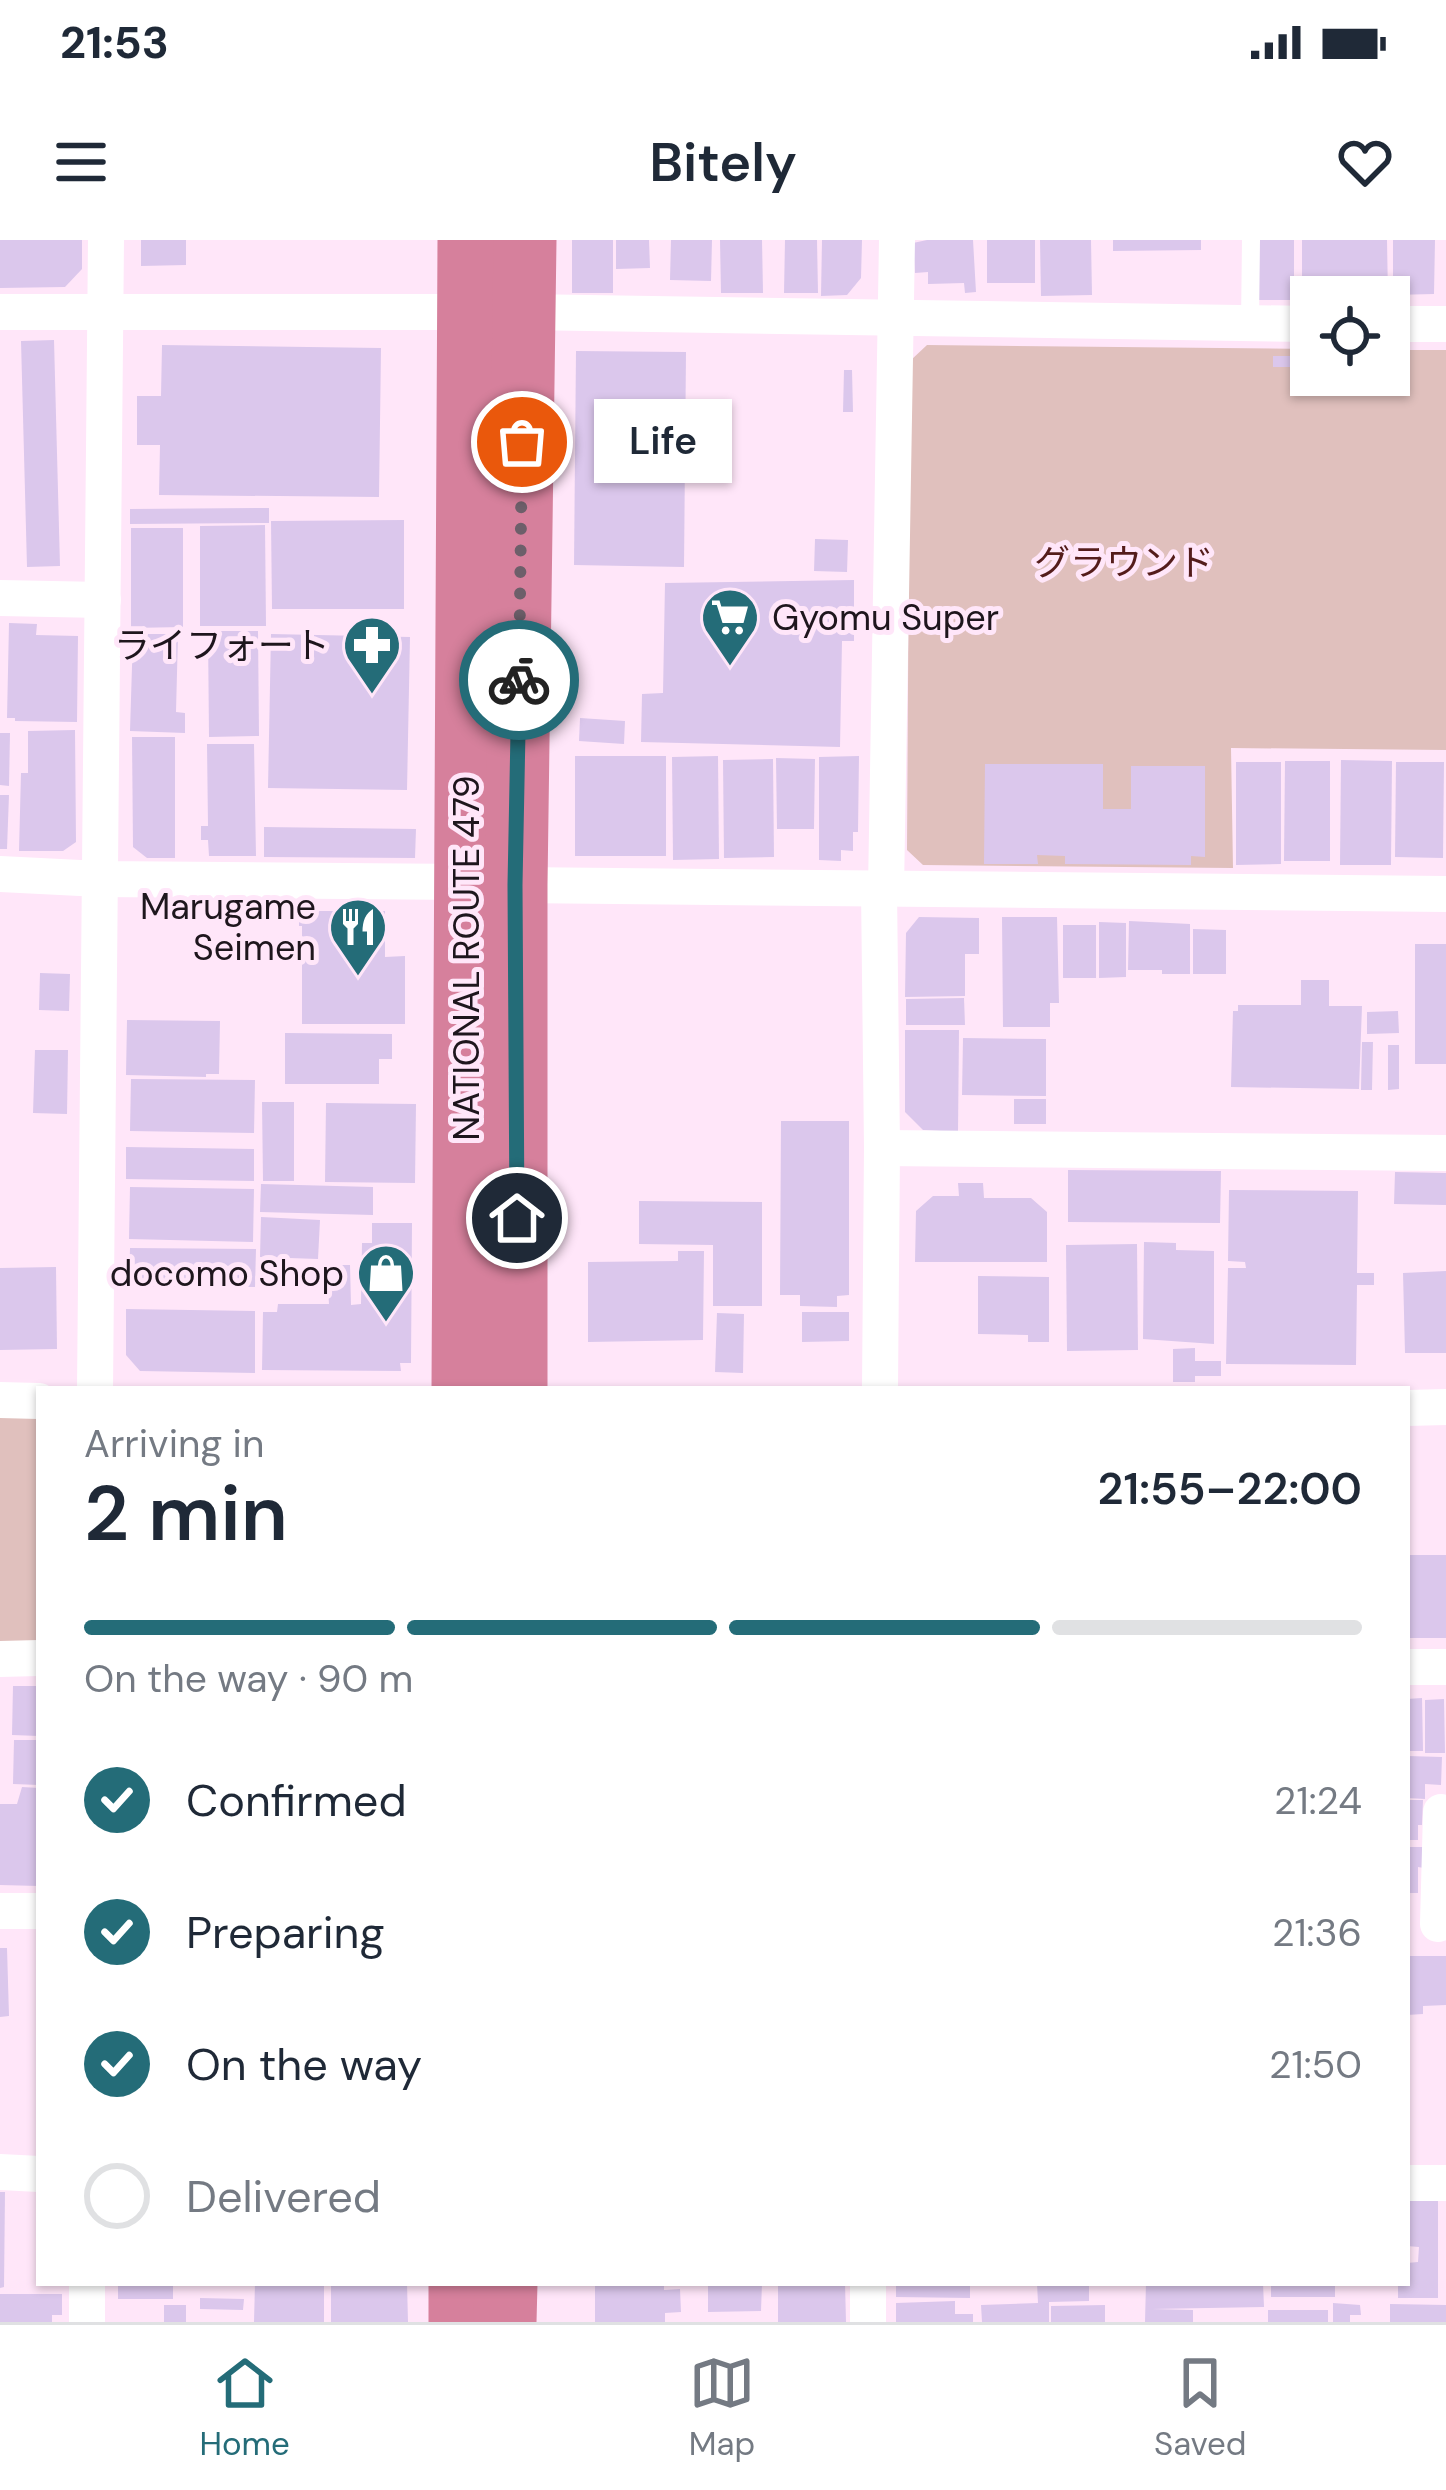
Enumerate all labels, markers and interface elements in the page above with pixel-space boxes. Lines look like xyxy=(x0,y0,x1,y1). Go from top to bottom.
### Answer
text: 21:53 xyxy=(60,13,169,72)
text: Bitely xyxy=(649,127,797,198)
icon: menu xyxy=(48,129,114,195)
icon: heart xyxy=(1332,129,1398,195)
map controls xyxy=(1290,276,1410,396)
button: locate xyxy=(1290,276,1410,396)
pin xyxy=(471,391,573,493)
callout: Life xyxy=(594,400,732,484)
icon: bag xyxy=(489,409,555,475)
text: Life xyxy=(629,415,697,466)
park label: グラウンド xyxy=(1034,539,1214,586)
supermarket icon: Gyomu Super xyxy=(699,586,761,668)
place label: Gyomu Super xyxy=(772,594,999,641)
pharmacy icon: ライフォート xyxy=(341,614,403,696)
courier xyxy=(459,620,579,740)
place label: ライフォート xyxy=(114,622,330,669)
icon: bike xyxy=(486,647,552,713)
street label: NATIONAL ROUTE 479 xyxy=(443,775,490,1141)
place label: Marugame Seimen xyxy=(140,883,316,971)
restaurant icon: Marugame Seimen xyxy=(327,896,389,978)
pin xyxy=(466,1167,568,1269)
icon: home xyxy=(484,1185,550,1251)
shop icon: docomo Shop xyxy=(355,1242,417,1324)
place label: docomo Shop xyxy=(110,1250,344,1297)
text: Arriving in xyxy=(84,1418,264,1469)
text: 21:55–22:00 xyxy=(1098,1459,1362,1518)
text: 2 min xyxy=(84,1463,288,1564)
text: On the way · 90 m xyxy=(84,1653,413,1704)
icon: check xyxy=(84,1767,150,1833)
text: Confirmed xyxy=(186,1771,407,1830)
text: 21:24 xyxy=(1274,1775,1362,1826)
icon: check xyxy=(84,1899,150,1965)
text: Preparing xyxy=(186,1903,385,1962)
text: 21:36 xyxy=(1272,1907,1362,1958)
icon: check xyxy=(84,2031,150,2097)
text: On the way xyxy=(186,2035,422,2094)
text: 21:50 xyxy=(1269,2039,1362,2090)
text: Delivered xyxy=(186,2167,381,2226)
tab: Home xyxy=(199,2350,290,2465)
tab: Map xyxy=(689,2350,755,2465)
tab: Saved xyxy=(1154,2350,1247,2465)

